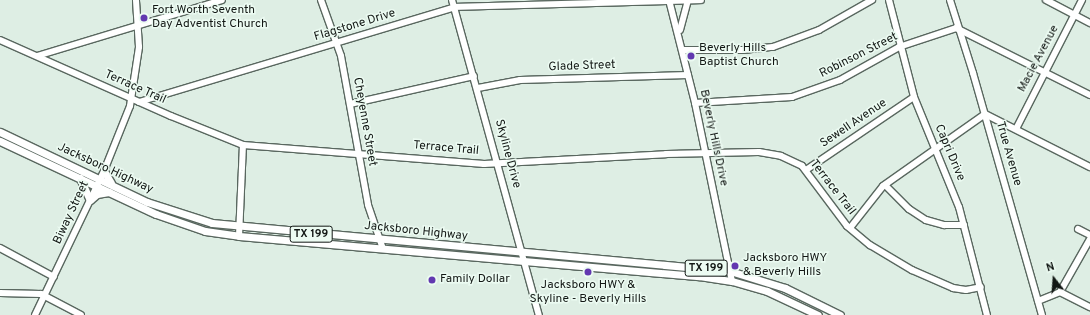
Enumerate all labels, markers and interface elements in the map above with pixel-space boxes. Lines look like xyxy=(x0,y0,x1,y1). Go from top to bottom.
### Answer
place label: Fort Worth Seventh Day Adventist Church xyxy=(152,4,268,32)
street label: Flagstone Drive xyxy=(313,7,397,45)
marker: Fort Worth Seventh Day Adventist Church xyxy=(139,13,149,23)
street label: Macie Avenue xyxy=(1015,23,1063,95)
street label: Robinson Street xyxy=(818,30,900,82)
place label: Beverly Hills Baptist Church xyxy=(699,42,779,70)
marker: Beverly Hills Baptist Church xyxy=(686,51,696,61)
street label: Glade Street xyxy=(548,59,616,75)
street label: Terrace Trail xyxy=(102,68,168,108)
street label: Cheyenne Street xyxy=(349,76,379,168)
street label: Beverly Hills Drive xyxy=(696,88,730,188)
street label: Sewell Avenue xyxy=(818,96,890,152)
street label: Skyline Drive xyxy=(491,118,523,190)
street label: True Avenue xyxy=(992,120,1024,188)
street label: Capri Drive xyxy=(931,123,967,183)
street label: Terrace Trail xyxy=(412,139,480,159)
street label: Jacksboro Highway xyxy=(55,140,155,198)
street label: Terrace Trail xyxy=(806,157,858,219)
street label: Biway Street xyxy=(51,179,93,247)
street label: Jacksboro Highway xyxy=(363,219,469,245)
road number: TX 199 xyxy=(289,225,333,243)
place label: Jacksboro HWY & Beverly Hills xyxy=(743,252,827,280)
road number: TX 199 xyxy=(684,259,728,277)
north arrow xyxy=(1034,259,1074,299)
text: N xyxy=(1045,260,1056,275)
marker: Jacksboro HWY & Beverly Hills xyxy=(730,261,740,271)
marker: Jacksboro HWY & Skyline - Beverly Hills xyxy=(583,267,593,277)
place label: Family Dollar xyxy=(440,273,510,287)
marker: Family Dollar xyxy=(427,275,437,285)
place label: Jacksboro HWY & Skyline - Beverly Hills xyxy=(530,279,646,307)

